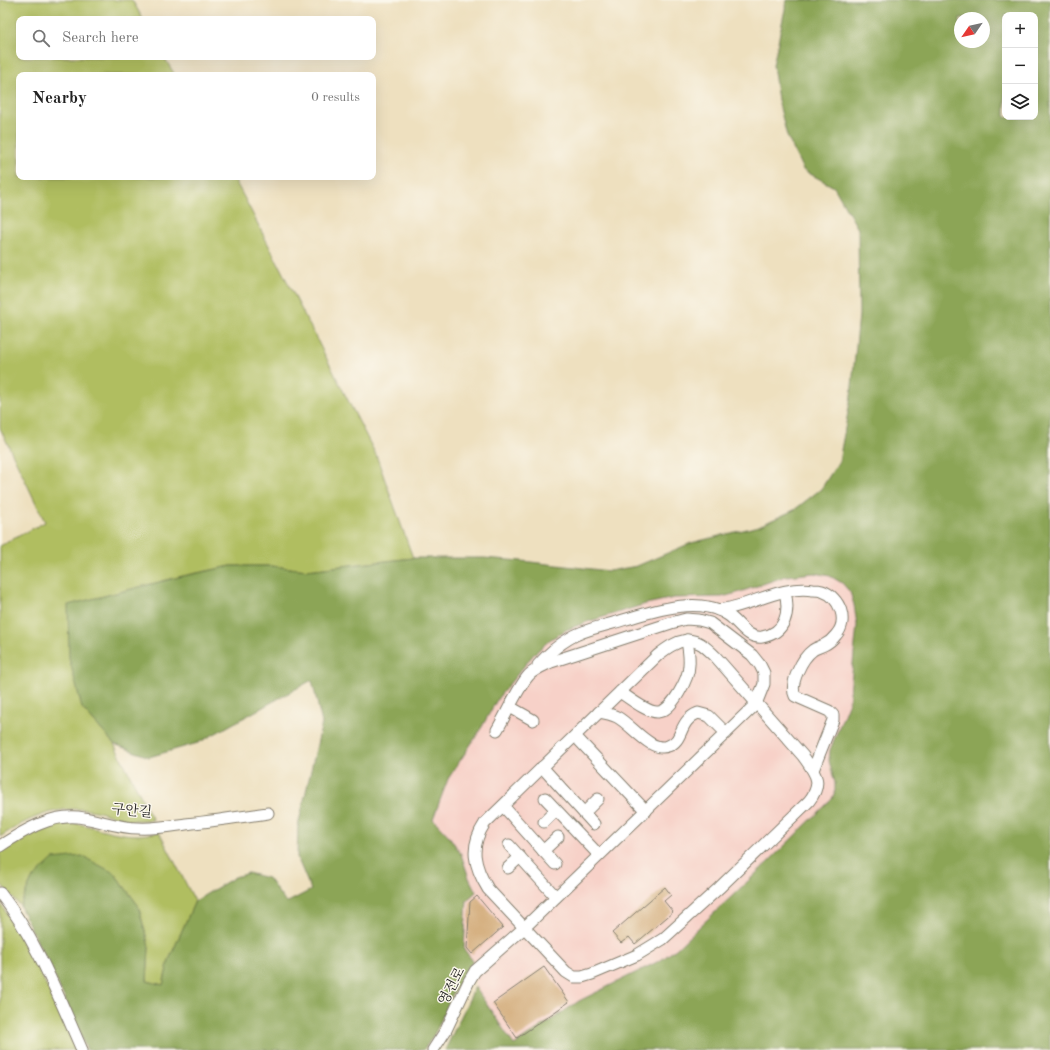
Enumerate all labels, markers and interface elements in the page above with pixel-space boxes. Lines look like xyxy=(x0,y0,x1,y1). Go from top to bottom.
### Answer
north arrow xyxy=(954,12,990,48)
map controls xyxy=(1002,12,1038,120)
button: + xyxy=(1002,12,1038,48)
search box xyxy=(16,16,376,60)
icon: search xyxy=(30,27,52,49)
text: Search here xyxy=(62,31,139,46)
button: − xyxy=(1002,48,1038,84)
button: layers xyxy=(1002,84,1038,120)
text: Nearby xyxy=(32,90,87,107)
text: 0 results xyxy=(311,91,360,104)
street label: 구안길 xyxy=(111,801,153,820)
street label: 영전로 xyxy=(435,964,468,1008)

